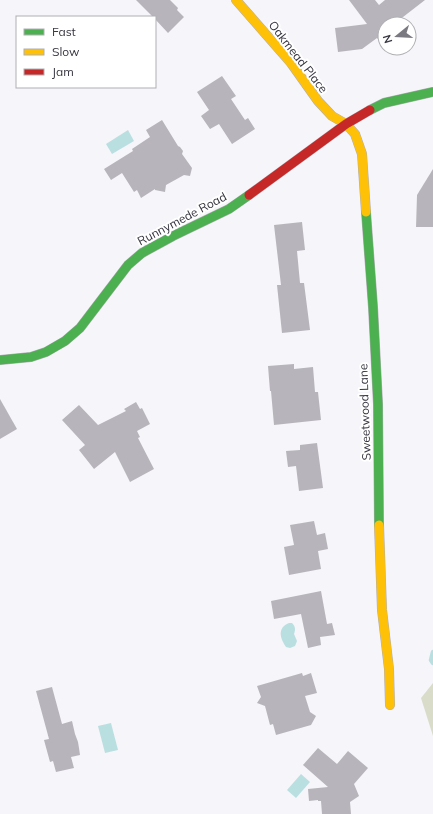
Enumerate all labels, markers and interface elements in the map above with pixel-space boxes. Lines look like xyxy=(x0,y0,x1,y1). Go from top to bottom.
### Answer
legend xyxy=(16,16,156,88)
north arrow xyxy=(377,16,417,56)
street label: Oakmead Place xyxy=(266,18,331,96)
text: Fast xyxy=(52,24,76,39)
text: N xyxy=(380,33,395,45)
text: Slow xyxy=(52,44,80,59)
text: Jam xyxy=(52,64,74,79)
street label: Runnymede Road xyxy=(135,189,229,248)
street label: Sweetwood Lane xyxy=(355,363,374,461)

